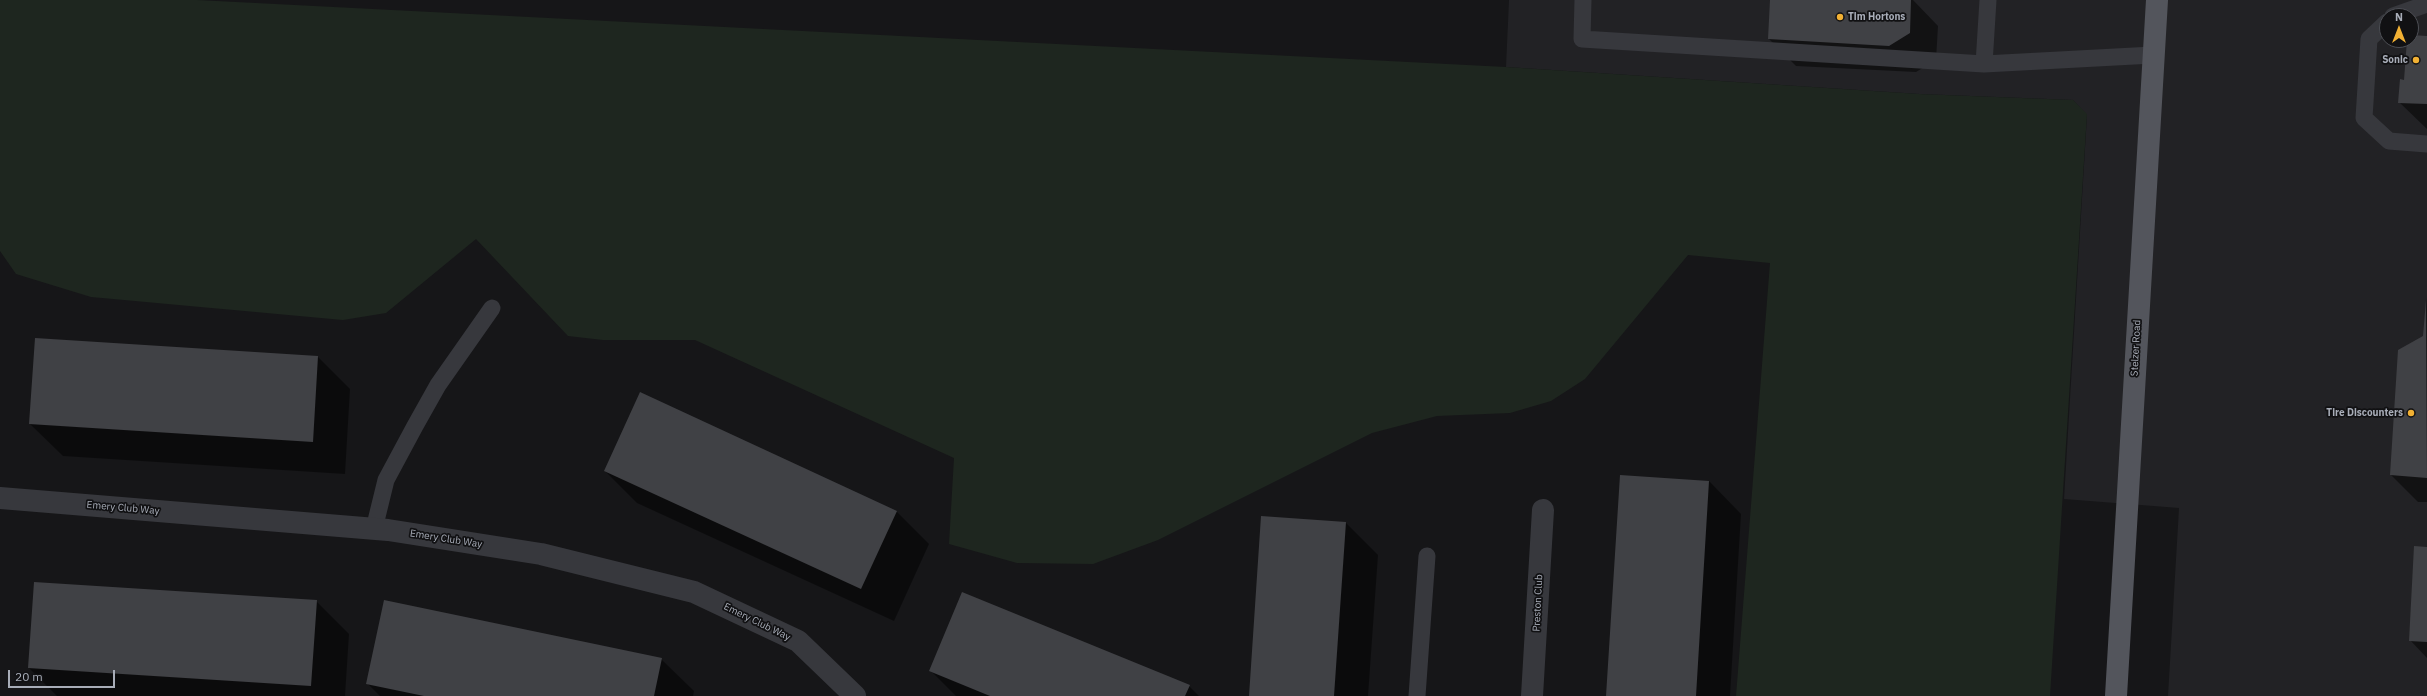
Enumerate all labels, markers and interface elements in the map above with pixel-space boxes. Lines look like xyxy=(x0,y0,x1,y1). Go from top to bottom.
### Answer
north arrow xyxy=(2379,8,2419,48)
text: N xyxy=(2395,10,2403,24)
place label: Tim Hortons xyxy=(1848,11,1905,23)
marker: Tim Hortons xyxy=(1835,12,1845,22)
place label: Sonic xyxy=(2382,54,2408,66)
marker: Sonic xyxy=(2411,55,2421,65)
street label: Stelzer Road xyxy=(2129,319,2143,377)
place label: Tire Discounters xyxy=(2326,407,2403,419)
marker: Tire Discounters xyxy=(2406,408,2416,418)
street label: Emery Club Way xyxy=(86,499,160,517)
street label: Emery Club Way xyxy=(409,527,483,551)
street label: Preston Club xyxy=(1531,574,1545,632)
street label: Emery Club Way xyxy=(722,601,792,643)
scale bar xyxy=(10,662,117,688)
text: 20 m xyxy=(15,669,43,684)

